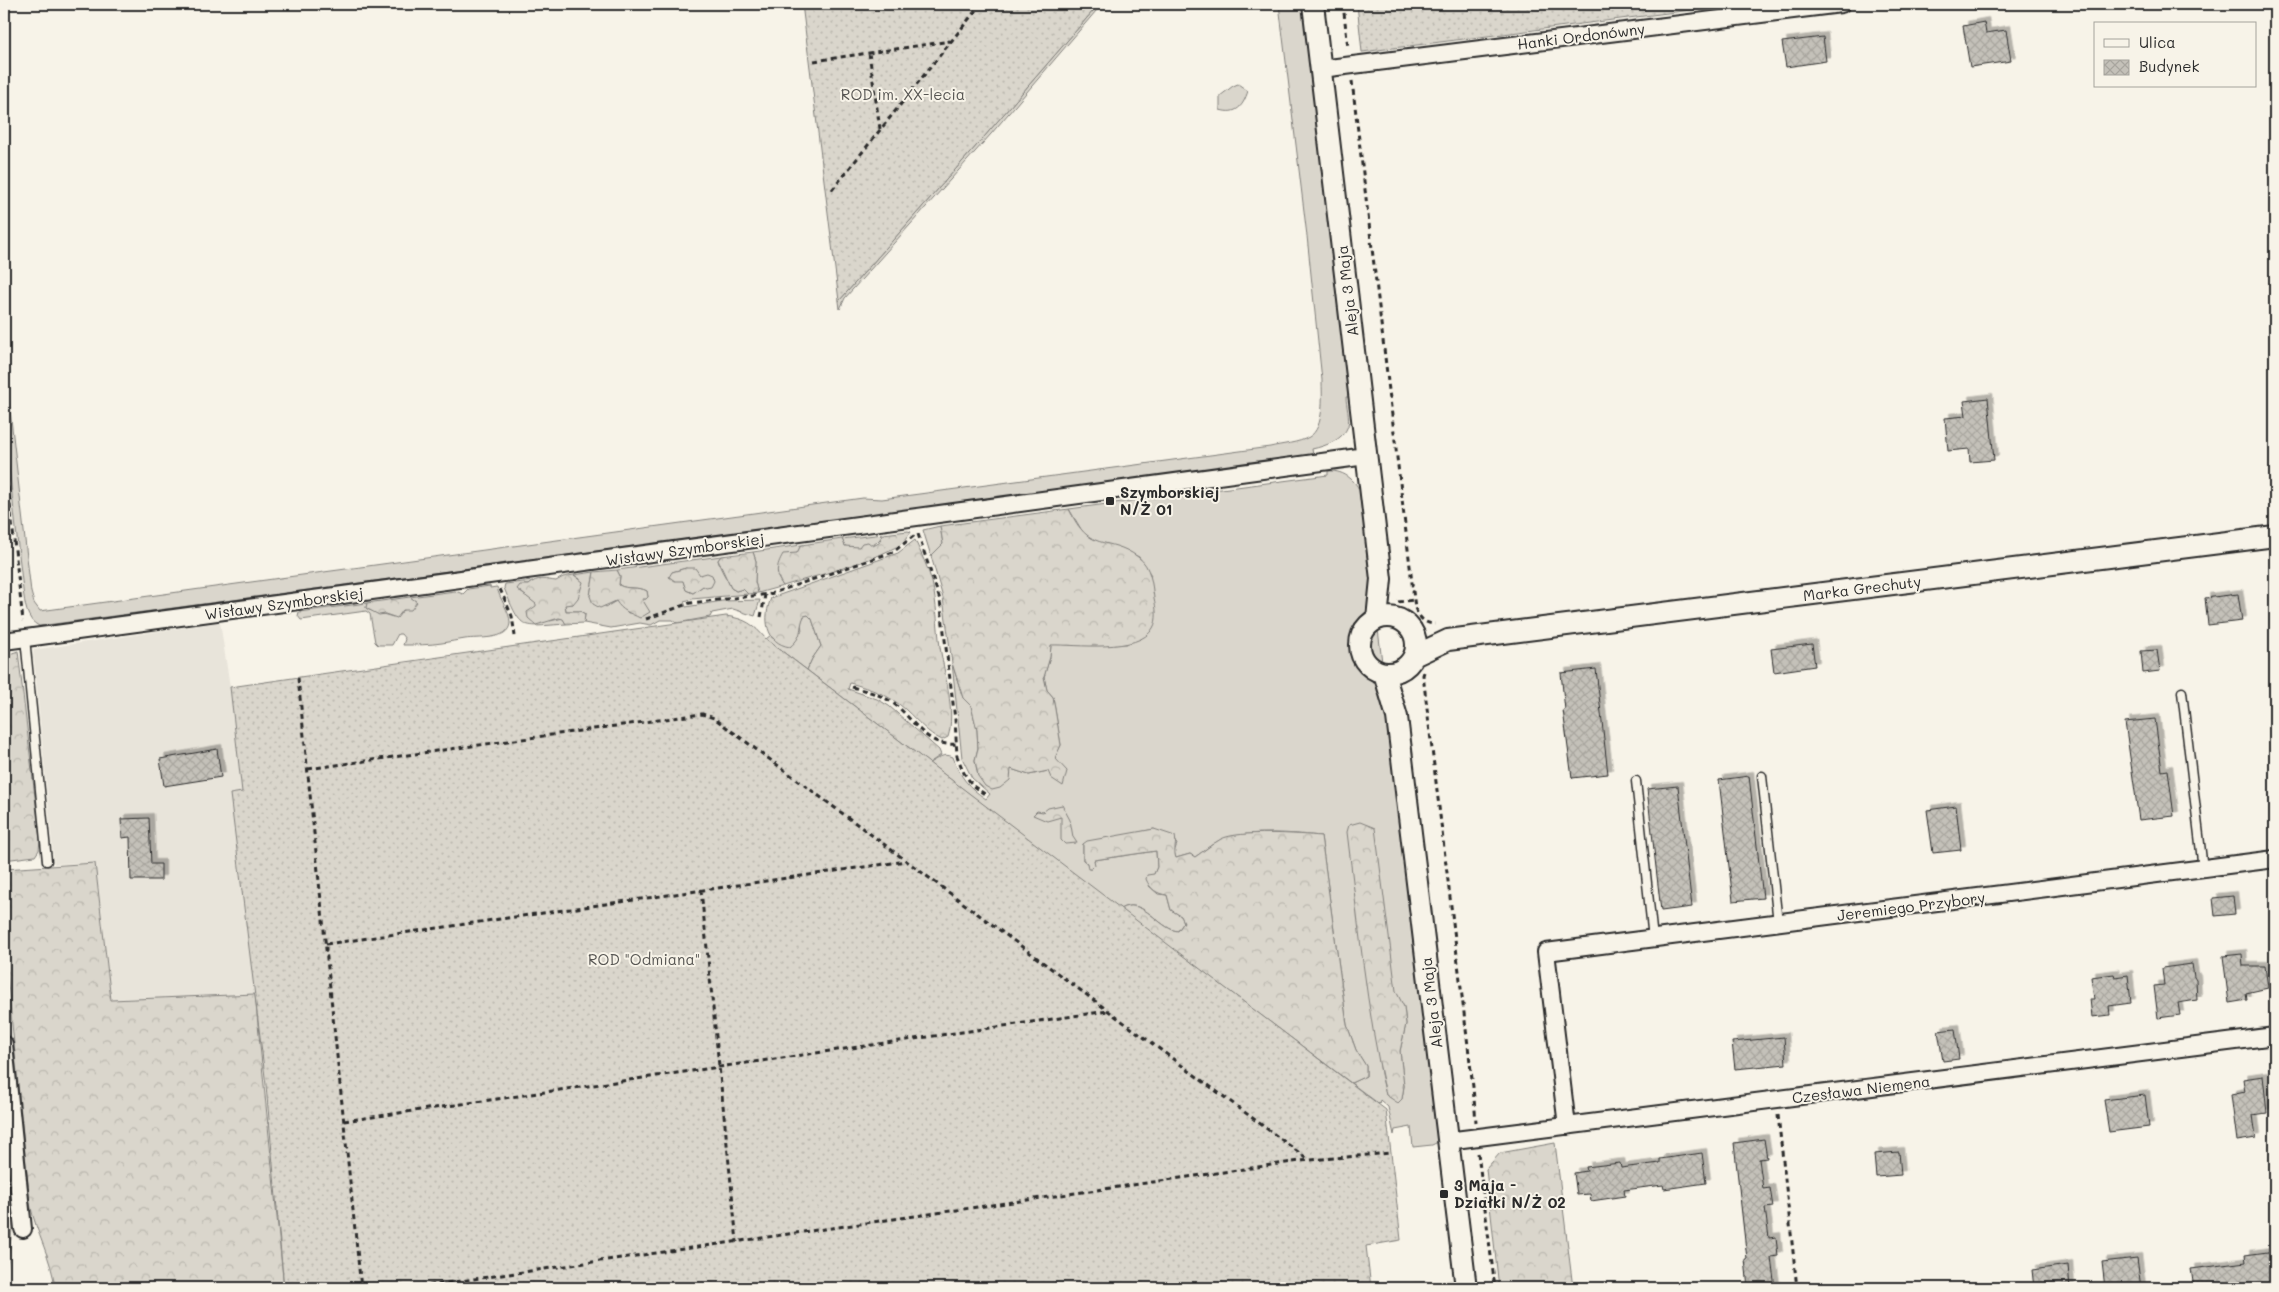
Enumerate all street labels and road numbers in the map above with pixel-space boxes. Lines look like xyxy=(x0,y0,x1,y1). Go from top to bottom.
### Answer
street label: Hanki Ordonówny xyxy=(1516,18,1646,54)
street label: Aleja 3 Maja xyxy=(1331,244,1363,338)
street label: Wisławy Szymborskiej xyxy=(604,528,766,570)
street label: Marka Grechuty xyxy=(1802,571,1922,605)
street label: Wisławy Szymborskiej xyxy=(203,582,365,624)
street label: Jeremiego Przybory xyxy=(1836,887,1986,925)
street label: Aleja 3 Maja xyxy=(1415,956,1447,1050)
street label: Czesława Niemena xyxy=(1791,1071,1931,1107)

